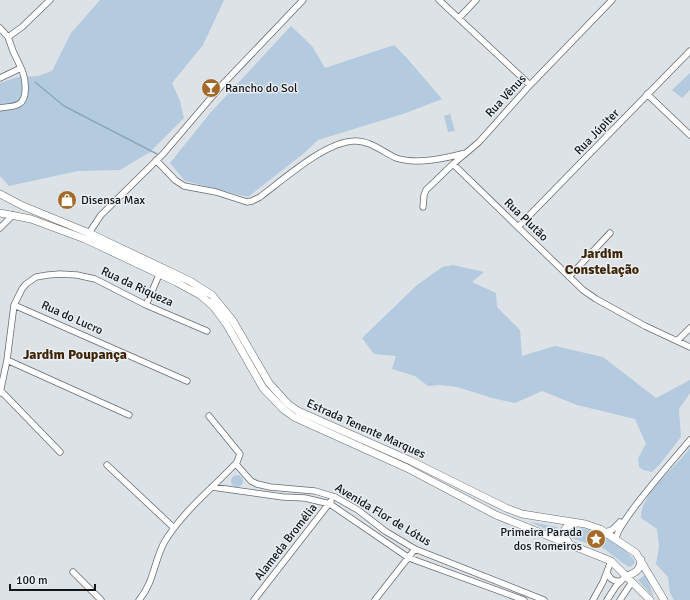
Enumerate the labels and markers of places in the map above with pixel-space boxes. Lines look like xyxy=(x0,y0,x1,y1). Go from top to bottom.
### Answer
bar icon: Rancho do Sol xyxy=(200,77,222,99)
place label: Rancho do Sol xyxy=(225,81,298,96)
shop icon: Disensa Max xyxy=(56,189,78,211)
place label: Disensa Max xyxy=(81,193,146,208)
place label: Primeira Parada dos Romeiros xyxy=(500,525,582,554)
place icon: Primeira Parada dos Romeiros xyxy=(585,528,607,550)

